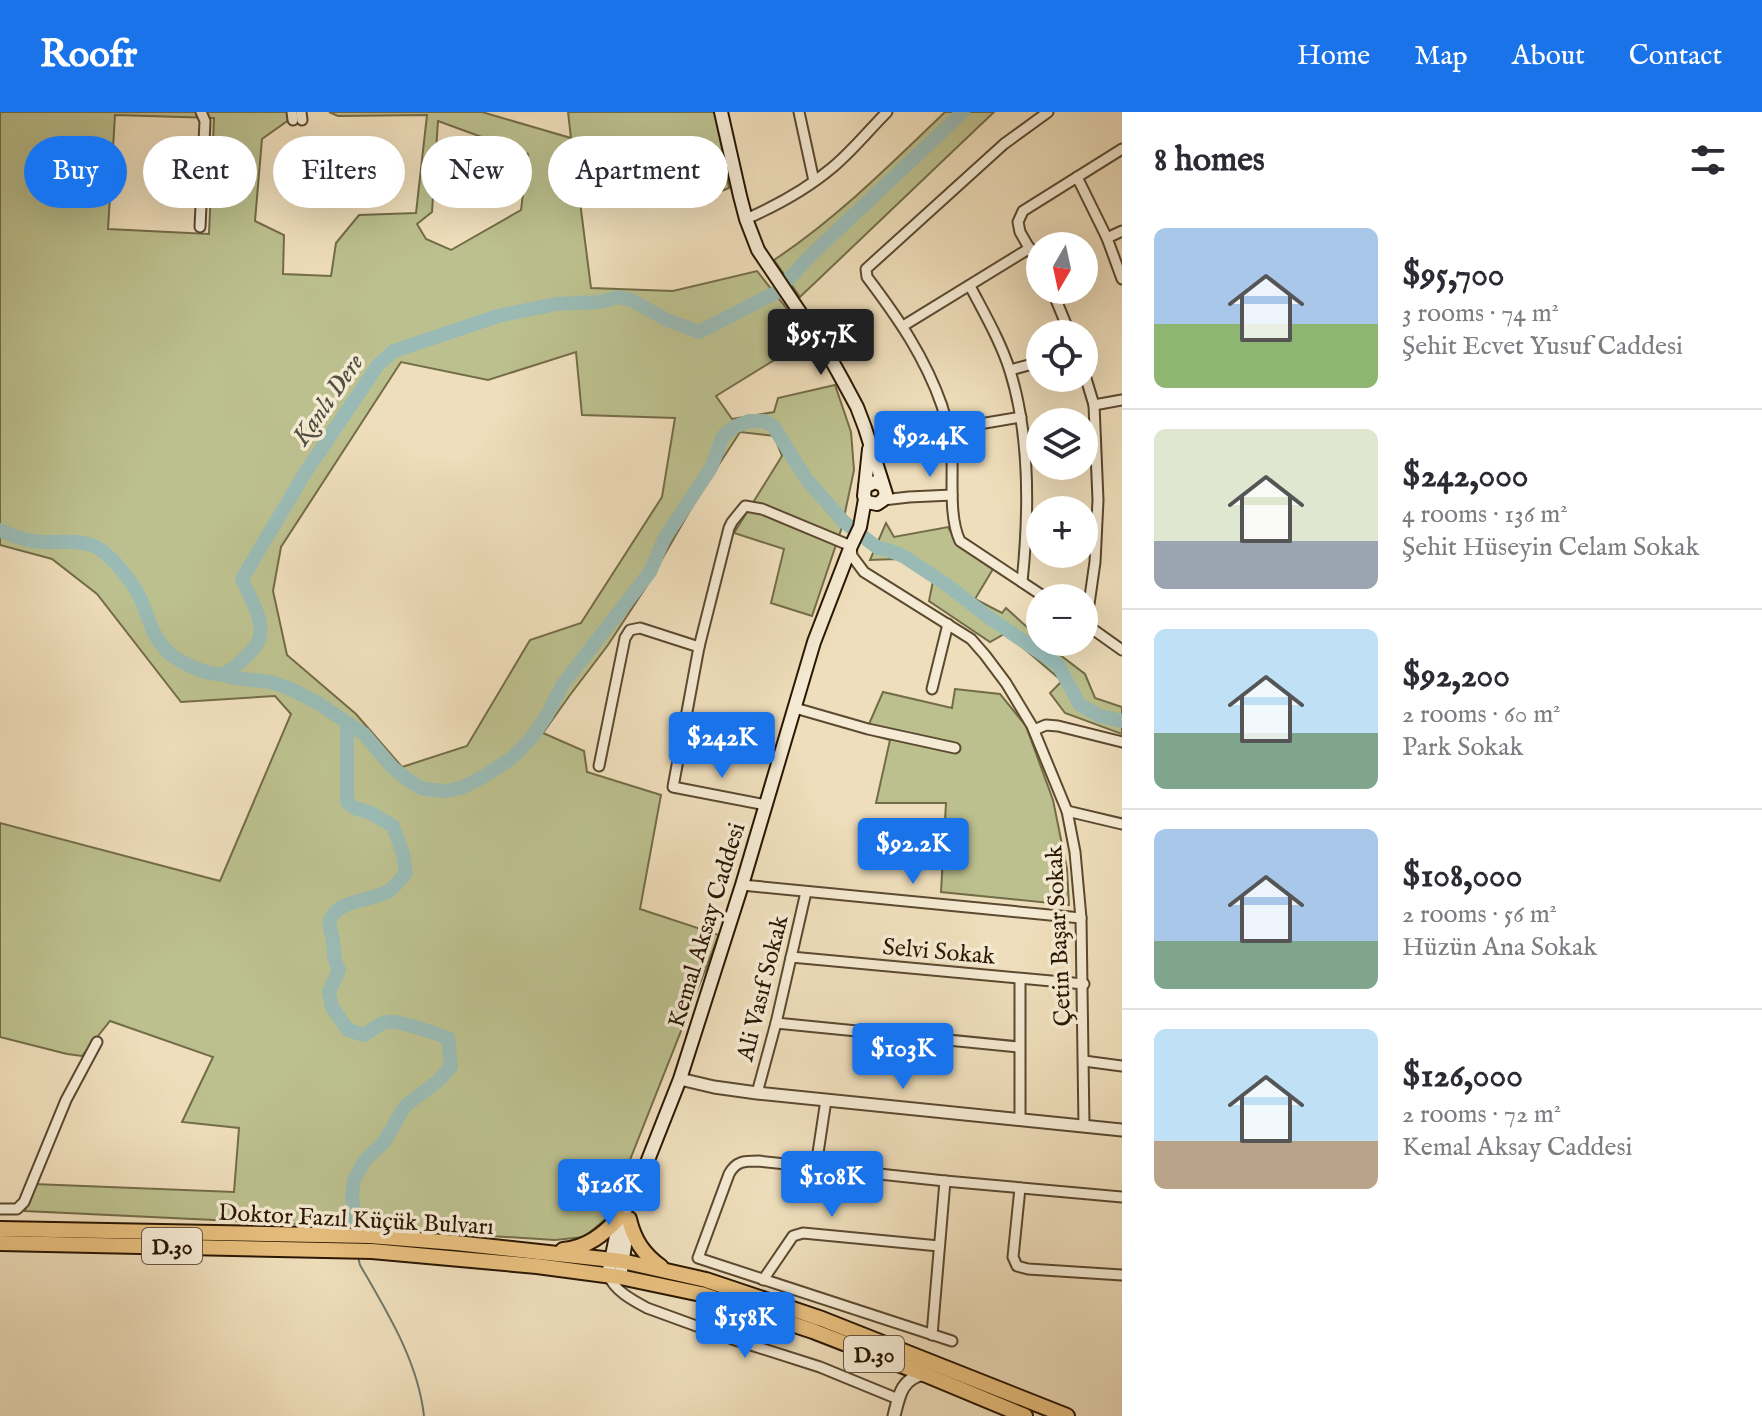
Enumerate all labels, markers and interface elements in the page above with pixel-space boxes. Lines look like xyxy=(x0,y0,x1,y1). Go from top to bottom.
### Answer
text: Roofr xyxy=(40,32,137,80)
text: Home xyxy=(1297,39,1370,74)
text: Map xyxy=(1414,39,1468,74)
text: About xyxy=(1512,39,1585,74)
text: Contact xyxy=(1629,39,1722,74)
chip: Buy xyxy=(24,136,127,208)
chip: Rent xyxy=(143,136,257,208)
chip: Filters xyxy=(273,136,405,208)
chip: New xyxy=(421,136,532,208)
chip: Apartment xyxy=(548,136,728,208)
icon: filters xyxy=(1686,138,1730,182)
text: 8 homes xyxy=(1154,139,1265,182)
north arrow xyxy=(1026,232,1098,304)
map controls xyxy=(1026,232,1098,656)
text: $95,700 xyxy=(1402,254,1505,297)
icon: home xyxy=(1218,260,1314,356)
text: 3 rooms · 74 m² xyxy=(1402,297,1559,330)
pin: $95.7K xyxy=(756,309,886,377)
text: $95.7K xyxy=(786,318,856,351)
button: locate xyxy=(1026,320,1098,392)
text: Şehit Ecvet Yusuf Caddesi xyxy=(1402,330,1683,363)
water label: Kanlı Dere xyxy=(284,347,372,453)
button: layers xyxy=(1026,408,1098,480)
pin: $92.4K xyxy=(865,411,995,479)
text: $92.4K xyxy=(892,420,968,453)
text: $242,000 xyxy=(1402,455,1529,498)
icon: home xyxy=(1218,461,1314,557)
button: + xyxy=(1026,496,1098,568)
text: 4 rooms · 136 m² xyxy=(1402,498,1568,531)
text: Şehit Hüseyin Celam Sokak xyxy=(1402,531,1699,564)
button: − xyxy=(1026,584,1098,656)
text: $92,200 xyxy=(1402,655,1510,698)
icon: home xyxy=(1218,661,1314,757)
text: 2 rooms · 60 m² xyxy=(1402,698,1561,731)
pin: $242K xyxy=(666,712,778,780)
text: $242K xyxy=(687,721,757,754)
text: Park Sokak xyxy=(1402,731,1523,764)
pin: $92.2K xyxy=(848,818,978,886)
street label: Kemal Aksay Caddesi xyxy=(662,819,753,1032)
text: $92.2K xyxy=(876,827,950,860)
street label: Çetin Başar Sokak xyxy=(1039,845,1080,1027)
text: $108,000 xyxy=(1402,855,1523,898)
icon: home xyxy=(1218,861,1314,957)
text: 2 rooms · 56 m² xyxy=(1402,898,1557,931)
street label: Ali Vasıf Sokak xyxy=(730,912,797,1065)
text: Hüzün Ana Sokak xyxy=(1402,931,1597,964)
street label: Selvi Sokak xyxy=(881,932,997,973)
pin: $103K xyxy=(847,1023,959,1091)
text: $103K xyxy=(870,1032,936,1065)
text: $126,000 xyxy=(1402,1055,1523,1098)
icon: home xyxy=(1218,1061,1314,1157)
text: 2 rooms · 72 m² xyxy=(1402,1098,1561,1131)
text: Kemal Aksay Caddesi xyxy=(1402,1131,1633,1164)
pin: $108K xyxy=(776,1151,888,1219)
pin: $126K xyxy=(553,1159,665,1227)
text: $108K xyxy=(799,1160,865,1193)
text: $126K xyxy=(576,1168,642,1201)
street label: Doktor Fazıl Küçük Bulvarı xyxy=(217,1198,495,1243)
road number: D.30 xyxy=(142,1228,202,1264)
pin: $158K xyxy=(689,1292,801,1360)
text: $158K xyxy=(714,1301,776,1334)
road number: D.30 xyxy=(844,1336,904,1372)

